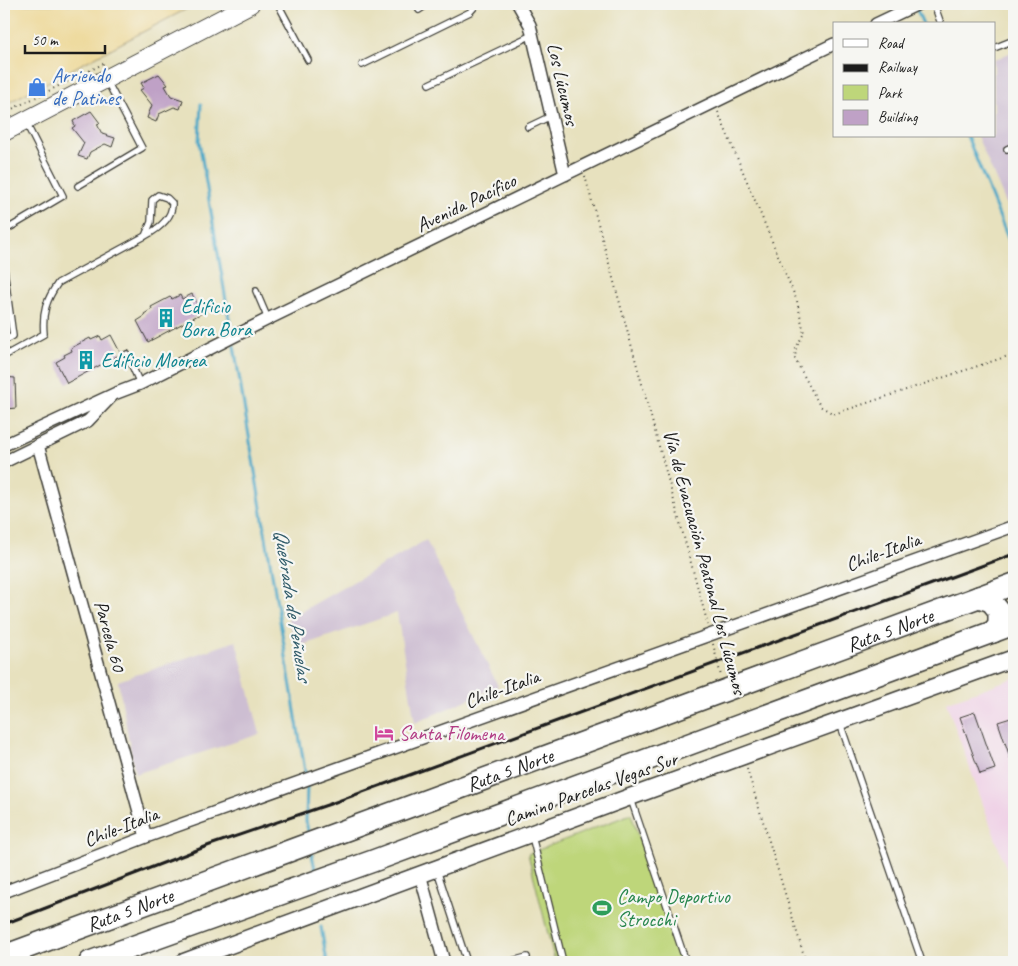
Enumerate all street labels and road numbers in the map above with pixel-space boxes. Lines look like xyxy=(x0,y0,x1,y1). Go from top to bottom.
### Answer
street label: Los Lúcumos xyxy=(541,40,585,130)
street label: Avenida Pacífico xyxy=(412,168,521,238)
street label: Vía de Evacuación Peatonal Los Lúcumos xyxy=(658,427,753,699)
street label: Chile-Italia xyxy=(842,526,925,577)
street label: Parcela 60 xyxy=(89,598,132,676)
street label: Ruta 5 Norte xyxy=(843,602,938,657)
street label: Chile-Italia xyxy=(461,663,544,714)
street label: Ruta 5 Norte xyxy=(463,742,558,797)
street label: Camino Parcelas Vegas Sur xyxy=(501,746,683,832)
street label: Chile-Italia xyxy=(80,801,163,853)
street label: Ruta 5 Norte xyxy=(83,882,178,937)

